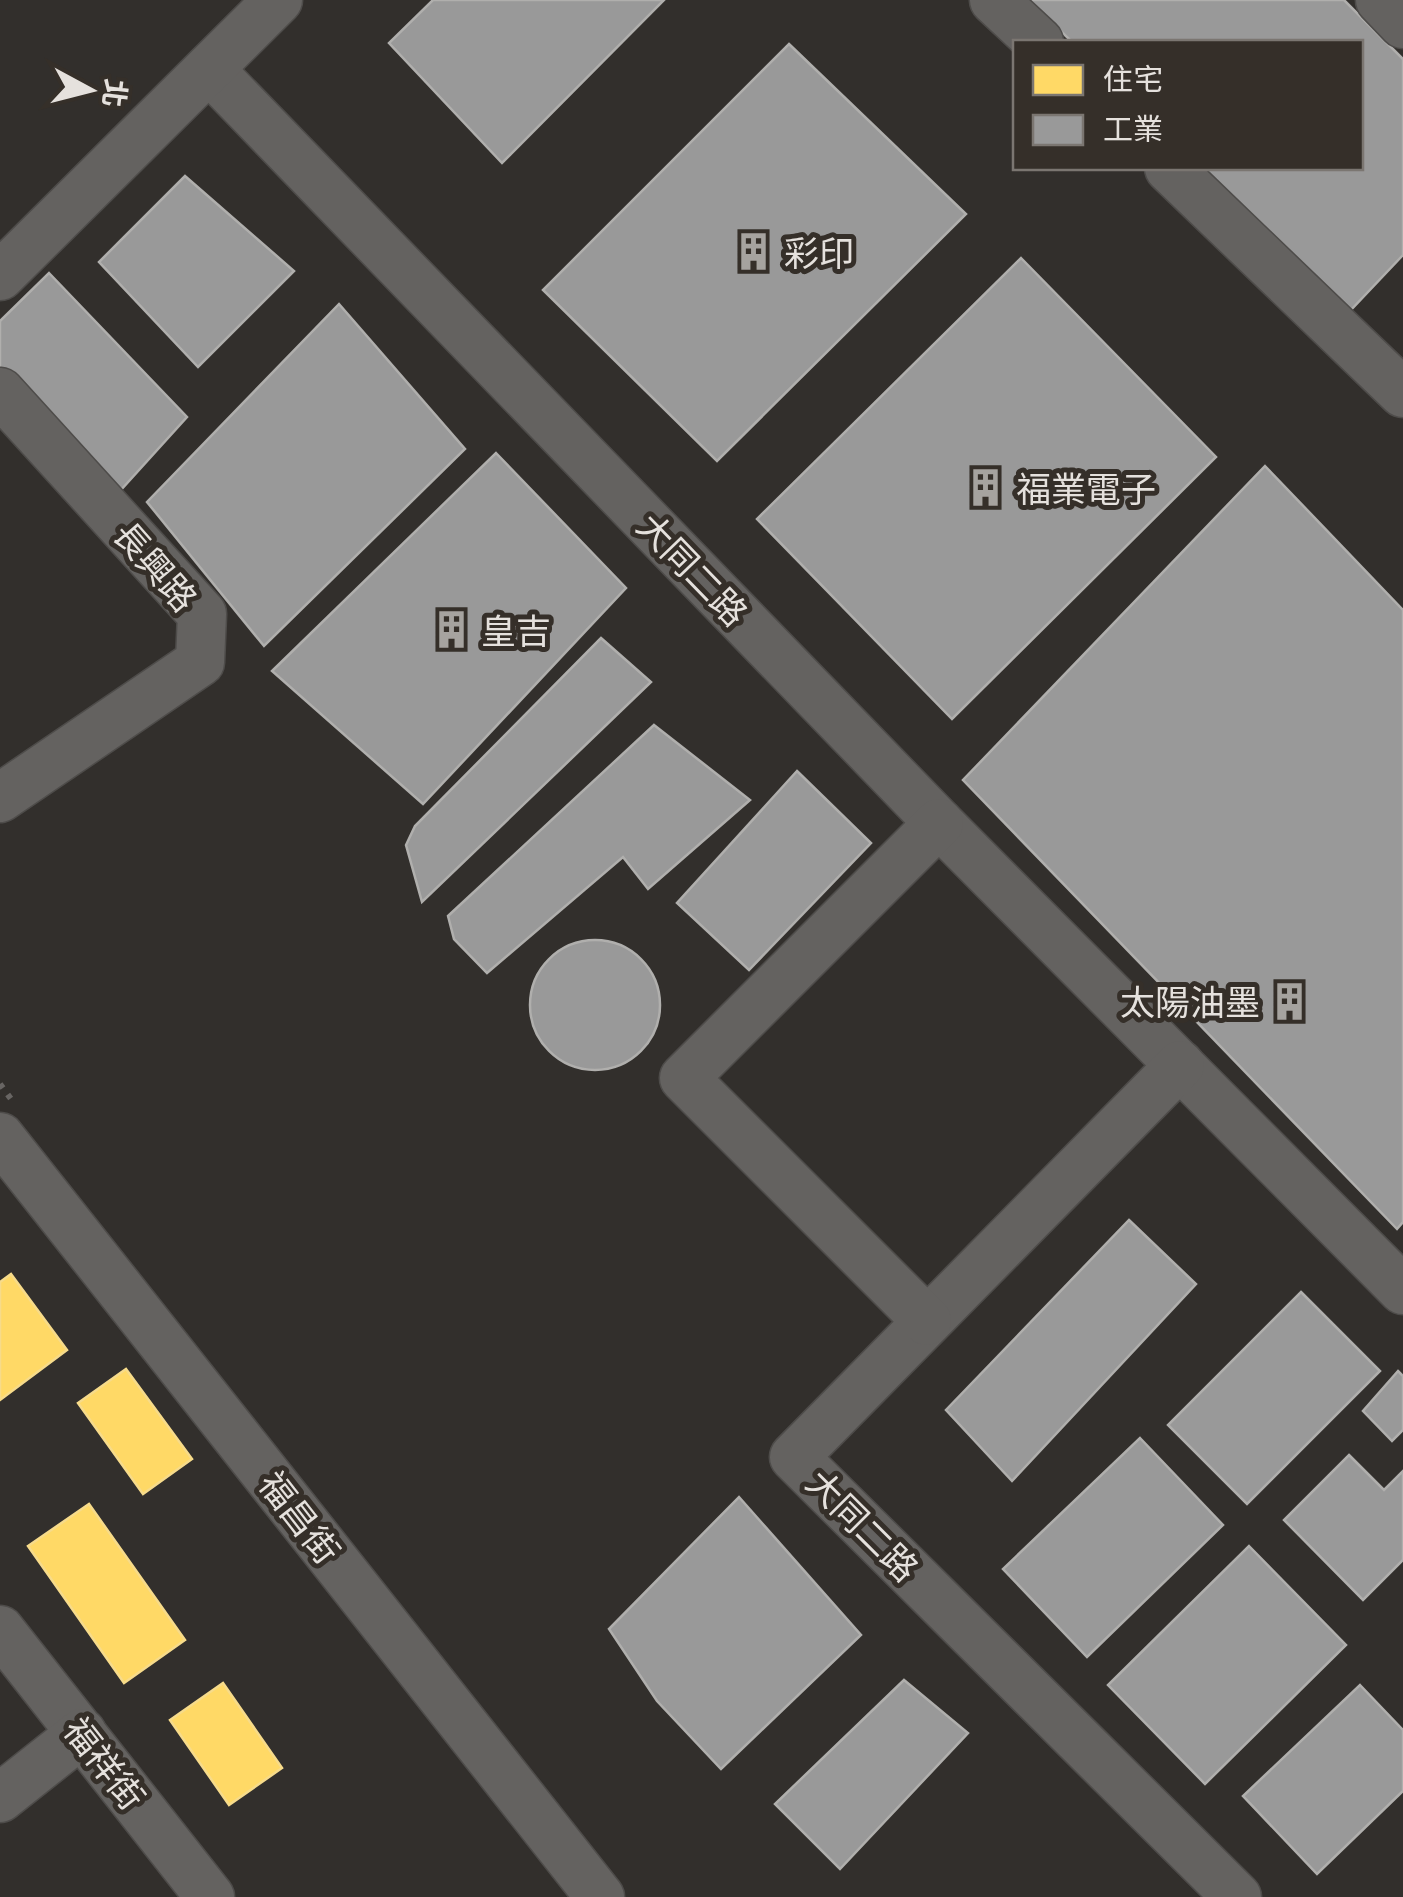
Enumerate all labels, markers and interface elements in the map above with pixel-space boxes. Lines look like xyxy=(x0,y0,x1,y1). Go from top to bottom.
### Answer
north arrow xyxy=(40,40,140,140)
legend xyxy=(1013,40,1363,170)
text: 住宅 xyxy=(1103,58,1163,99)
text: 北 xyxy=(95,77,136,109)
text: 工業 xyxy=(1103,108,1163,149)
place label: 彩印 xyxy=(784,229,854,276)
building icon: 彩印 xyxy=(733,231,775,273)
place label: 福業電子 xyxy=(1016,465,1156,512)
building icon: 福業電子 xyxy=(965,467,1007,509)
street label: 大同二路 xyxy=(627,502,759,636)
street label: 長興路 xyxy=(104,511,208,621)
place label: 皇吉 xyxy=(481,607,551,654)
building icon: 皇吉 xyxy=(430,609,472,651)
place label: 太陽油墨 xyxy=(1120,978,1260,1025)
building icon: 太陽油墨 xyxy=(1269,980,1311,1022)
street label: 大同二路 xyxy=(797,1459,929,1591)
street label: 福昌街 xyxy=(249,1461,351,1573)
street label: 福祥街 xyxy=(54,1707,156,1819)

